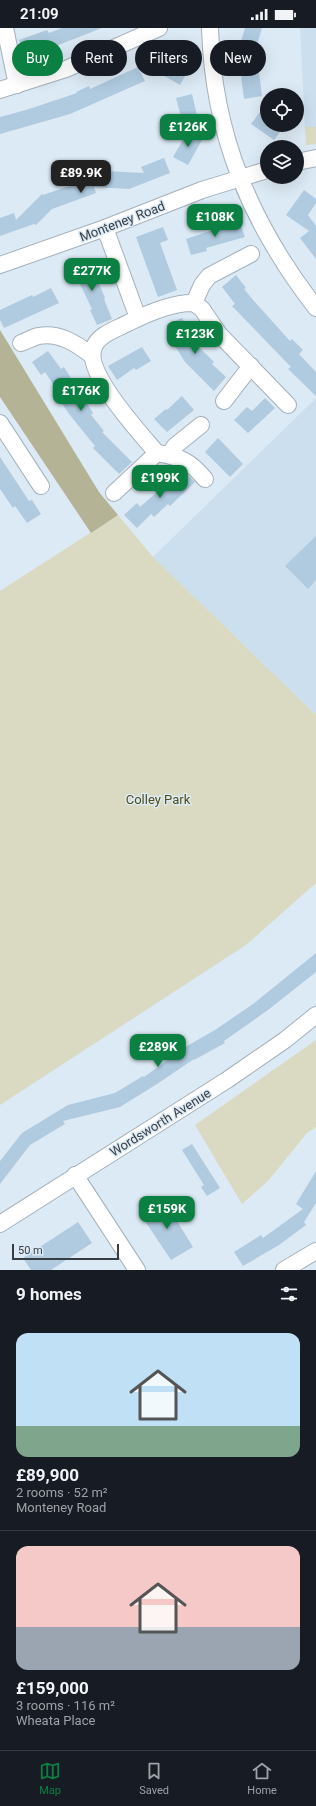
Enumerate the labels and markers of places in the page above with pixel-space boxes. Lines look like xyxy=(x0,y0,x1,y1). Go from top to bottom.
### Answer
pin: £126K xyxy=(160,114,216,148)
pin: £89.9K xyxy=(48,160,114,194)
pin: £108K xyxy=(187,204,243,238)
pin: £277K xyxy=(64,258,120,292)
pin: £123K xyxy=(167,321,223,355)
pin: £176K xyxy=(53,378,109,412)
pin: £199K xyxy=(132,465,188,499)
pin: £289K xyxy=(130,1034,186,1068)
pin: £159K xyxy=(139,1196,195,1230)

